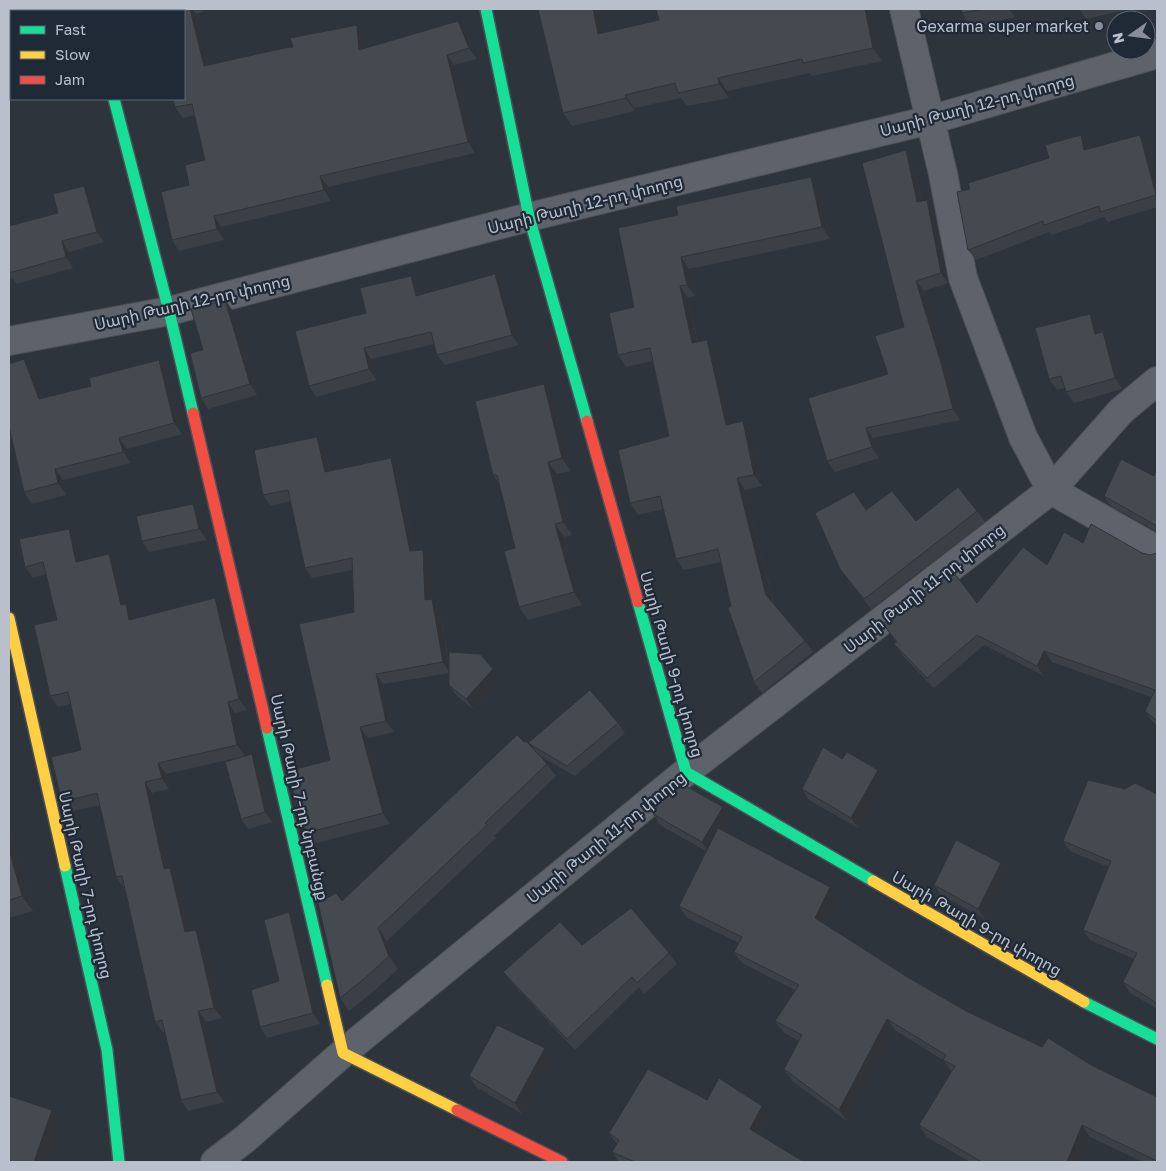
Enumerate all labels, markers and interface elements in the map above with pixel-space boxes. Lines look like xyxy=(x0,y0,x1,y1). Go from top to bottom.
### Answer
legend xyxy=(10,10,185,100)
north arrow xyxy=(1106,10,1156,60)
place label: Gexarma super market xyxy=(916,16,1089,36)
text: Fast xyxy=(55,20,86,38)
marker: Gexarma super market xyxy=(1093,20,1105,32)
text: N xyxy=(1108,31,1127,45)
text: Slow xyxy=(55,45,90,63)
street label: Սարի Թաղի 12-րդ փողոց xyxy=(878,69,1076,141)
text: Jam xyxy=(55,70,85,88)
street label: Սարի Թաղի 12-րդ փողոց xyxy=(485,170,685,238)
street label: Սարի Թաղի 12-րդ փողոց xyxy=(92,270,292,334)
street label: Սարի Թաղի 11-րդ փողոց xyxy=(839,519,1009,657)
street label: Սարի Թաղի 9-րդ փողոց xyxy=(636,568,708,760)
street label: Սարի Թաղի 7-րդ նրբանցք xyxy=(267,692,333,902)
street label: Սարի Թաղի 11-րդ փողոց xyxy=(522,767,690,907)
street label: Սարի Թաղի 7-րդ փողոց xyxy=(55,789,117,981)
street label: Սարի Թաղի 9-րդ փողոց xyxy=(888,866,1066,980)

